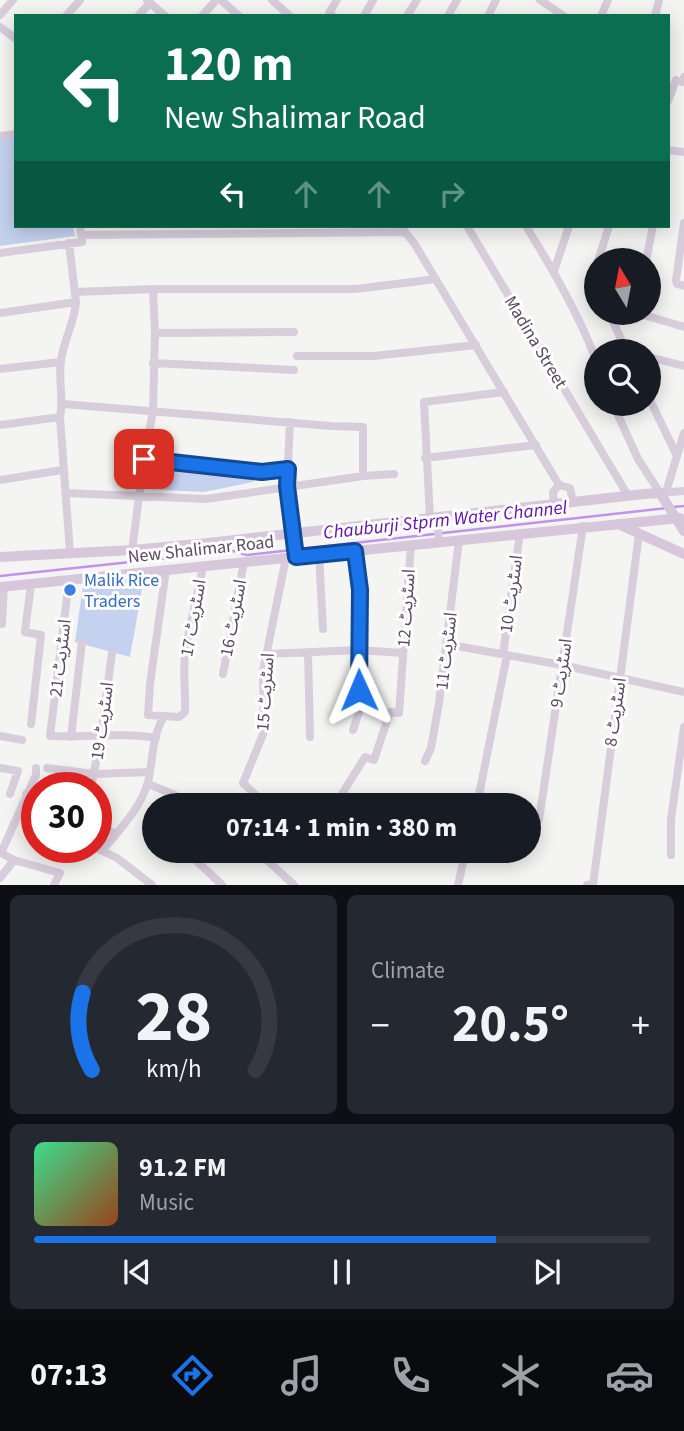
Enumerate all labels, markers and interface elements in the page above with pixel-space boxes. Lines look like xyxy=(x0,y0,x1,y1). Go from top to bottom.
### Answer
text: 120 m xyxy=(164,30,293,100)
icon: left xyxy=(49,42,140,133)
text: New Shalimar Road xyxy=(164,95,426,141)
icon: left xyxy=(214,175,252,213)
icon: ahead xyxy=(287,175,325,213)
icon: ahead xyxy=(360,175,398,213)
icon: right xyxy=(433,175,471,213)
north arrow xyxy=(584,248,662,326)
map controls xyxy=(584,248,661,416)
street label: Madina Street xyxy=(498,291,573,393)
button: search xyxy=(584,339,661,416)
pin xyxy=(114,429,174,489)
icon: arrive xyxy=(125,440,163,478)
water label: Chauburji Stprm Water Channel xyxy=(322,494,569,547)
street label: New Shalimar Road xyxy=(127,529,276,570)
street label: اسٹریٹ 10 xyxy=(494,554,529,635)
place label: Malik Rice Traders xyxy=(84,568,159,614)
street label: اسٹریٹ 12 xyxy=(391,568,422,648)
street label: اسٹریٹ 17 xyxy=(174,577,213,659)
street label: اسٹریٹ 16 xyxy=(214,577,253,659)
marker: Malik Rice Traders xyxy=(62,582,78,598)
street label: اسٹریٹ 11 xyxy=(429,611,464,691)
street label: اسٹریٹ 21 xyxy=(43,618,78,698)
street label: اسٹریٹ 9 xyxy=(544,637,579,709)
street label: اسٹریٹ 15 xyxy=(250,652,281,732)
position arrow xyxy=(322,653,396,727)
street label: اسٹریٹ 8 xyxy=(598,676,633,748)
street label: اسٹریٹ 19 xyxy=(85,681,120,762)
speed limit sign: 30 xyxy=(21,772,112,863)
text: 07:14 · 1 min · 380 m xyxy=(226,809,457,846)
text: Climate xyxy=(371,954,445,987)
text: 28 xyxy=(135,966,212,1070)
text: 20.5° xyxy=(452,988,569,1062)
text: − xyxy=(371,999,390,1053)
text: + xyxy=(631,999,650,1053)
text: km/h xyxy=(146,1051,201,1087)
text: 91.2 FM xyxy=(139,1149,227,1186)
text: Music xyxy=(139,1186,194,1219)
icon: previous xyxy=(118,1253,156,1291)
icon: pause xyxy=(323,1253,361,1291)
icon: next xyxy=(528,1253,566,1291)
icon: directions xyxy=(168,1351,217,1400)
icon: music xyxy=(277,1351,326,1400)
icon: phone xyxy=(386,1351,435,1400)
icon: climate xyxy=(496,1351,545,1400)
icon: car xyxy=(605,1351,654,1400)
text: 07:13 xyxy=(30,1352,107,1398)

